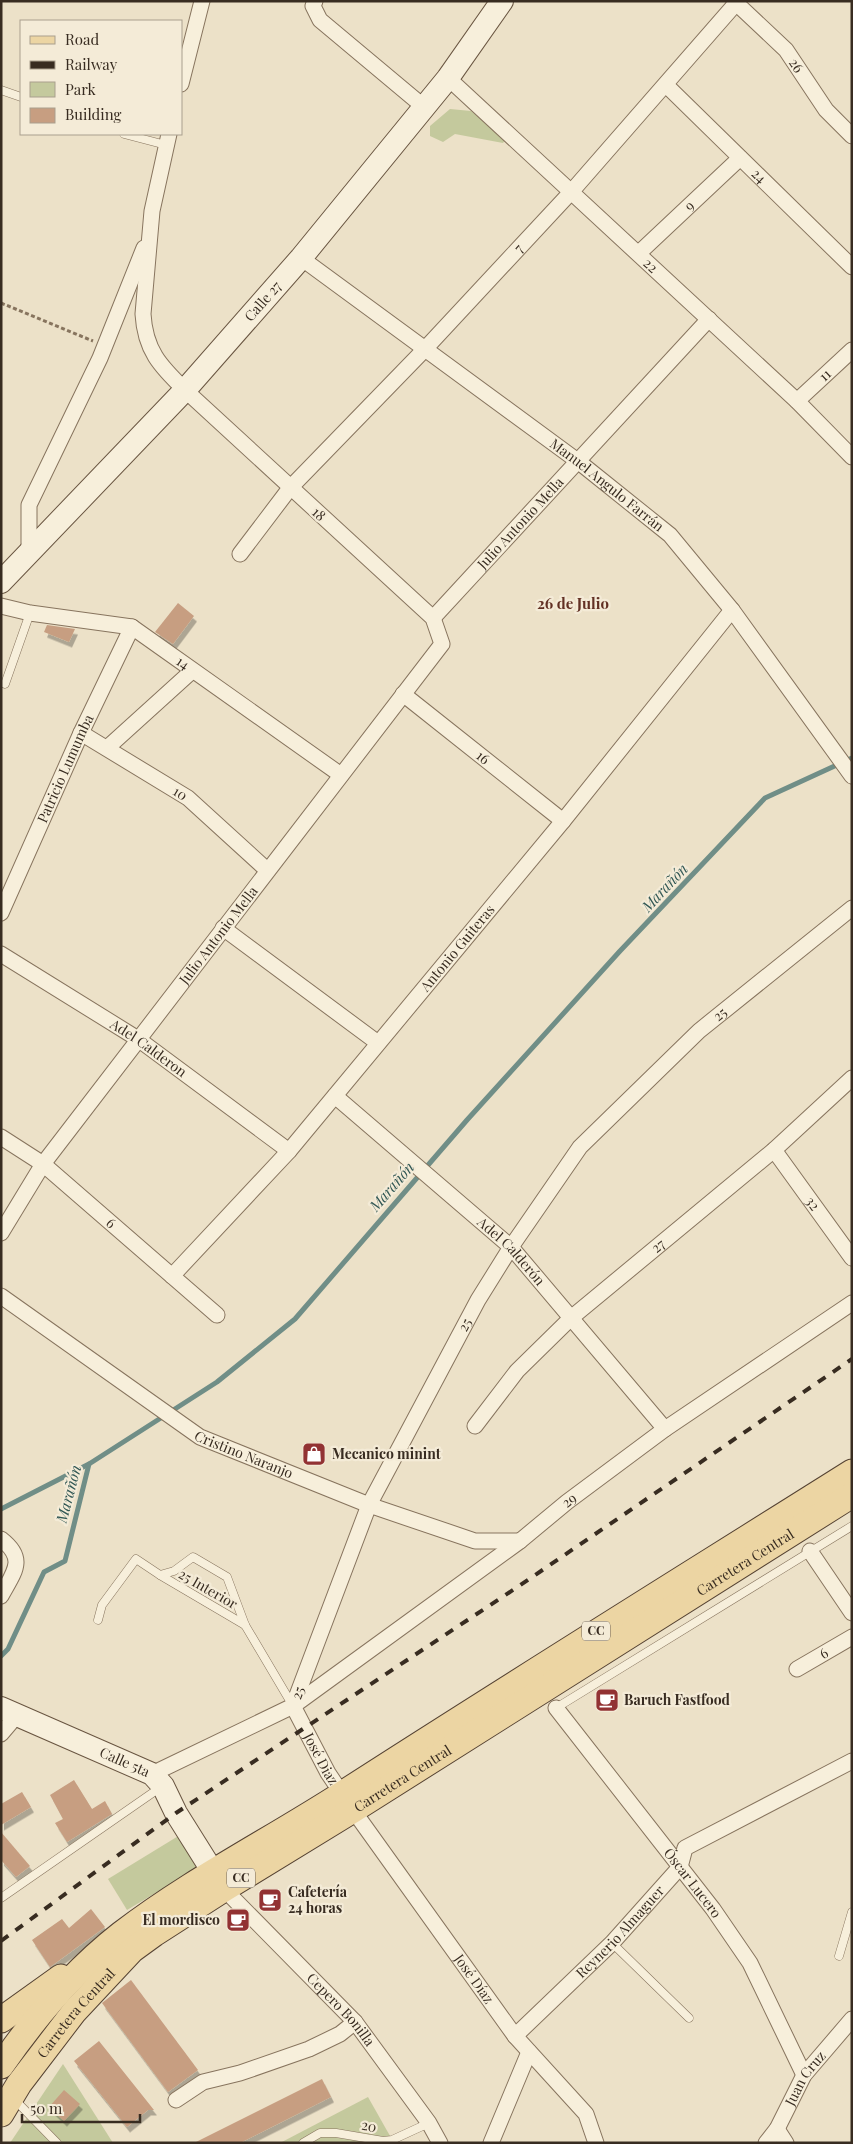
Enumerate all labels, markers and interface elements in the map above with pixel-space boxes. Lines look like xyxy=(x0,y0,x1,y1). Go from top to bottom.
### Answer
legend xyxy=(20,20,182,135)
text: Road xyxy=(65,29,99,49)
text: Railway xyxy=(65,54,118,74)
street label: 26 xyxy=(785,54,808,76)
text: Park xyxy=(65,79,97,99)
text: Building xyxy=(65,104,122,124)
street label: 24 xyxy=(748,164,771,187)
street label: 9 xyxy=(680,196,698,215)
street label: 7 xyxy=(509,239,527,257)
street label: 22 xyxy=(640,254,662,277)
street label: Calle 27 xyxy=(240,277,286,325)
street label: 11 xyxy=(814,364,835,385)
street label: Manuel Angulo Farrán xyxy=(546,434,669,536)
street label: Julio Antonio Mella xyxy=(472,473,567,574)
street label: 18 xyxy=(308,502,330,525)
district label: 26 de Julio xyxy=(537,593,609,613)
street label: 14 xyxy=(173,651,194,674)
street label: Patricio Lumumba xyxy=(32,711,98,826)
street label: 16 xyxy=(472,746,494,768)
street label: 10 xyxy=(170,781,191,804)
water label: Marañón xyxy=(636,859,692,916)
street label: Julio Antonio Mella xyxy=(174,882,262,989)
street label: Antonio Guiteras xyxy=(415,900,499,996)
street label: 25 xyxy=(709,1002,731,1025)
street label: Adel Calderon xyxy=(106,1014,191,1081)
water label: Marañón xyxy=(364,1157,418,1216)
street label: 32 xyxy=(802,1192,825,1214)
street label: Adel Calderón xyxy=(473,1212,550,1290)
street label: 6 xyxy=(102,1213,120,1232)
street label: 27 xyxy=(647,1234,669,1257)
street label: 25 xyxy=(453,1314,476,1335)
street label: Cristino Naranjo xyxy=(191,1426,296,1483)
shop icon: Mecanico minint xyxy=(301,1441,327,1467)
place label: Mecanico minint xyxy=(332,1444,441,1463)
water label: Marañón xyxy=(50,1463,85,1526)
street label: 29 xyxy=(557,1488,580,1512)
street label: Carretera Central xyxy=(693,1524,797,1600)
street label: 25 Interior xyxy=(175,1564,242,1613)
road number: CC xyxy=(582,1622,610,1640)
street label: 6 xyxy=(816,1643,831,1663)
street label: 25 xyxy=(286,1683,309,1702)
cafe icon: Baruch Fastfood xyxy=(594,1687,620,1713)
place label: Baruch Fastfood xyxy=(624,1690,731,1709)
street label: José Diaz xyxy=(299,1729,344,1789)
street label: Carretera Central xyxy=(350,1740,455,1816)
street label: Calle 5ta xyxy=(97,1742,153,1781)
street label: Óscar Lucero xyxy=(660,1844,726,1922)
road number: CC xyxy=(227,1869,255,1888)
street label: Reynerio Almaguer xyxy=(571,1881,669,1982)
place label: Cafetería 24 horas xyxy=(288,1882,348,1917)
cafe icon: Cafetería 24 horas xyxy=(257,1887,283,1913)
cafe icon: El mordisco xyxy=(225,1907,251,1933)
place label: El mordisco xyxy=(142,1910,220,1929)
street label: José Díaz xyxy=(450,1949,499,2007)
street label: Carretera Central xyxy=(32,1964,119,2062)
street label: Cepero Bonilla xyxy=(303,1969,380,2050)
street label: Juan Cruz xyxy=(780,2046,830,2110)
scale bar xyxy=(22,2092,140,2124)
text: 50 m xyxy=(30,2098,63,2118)
street label: 20 xyxy=(360,2115,378,2136)

